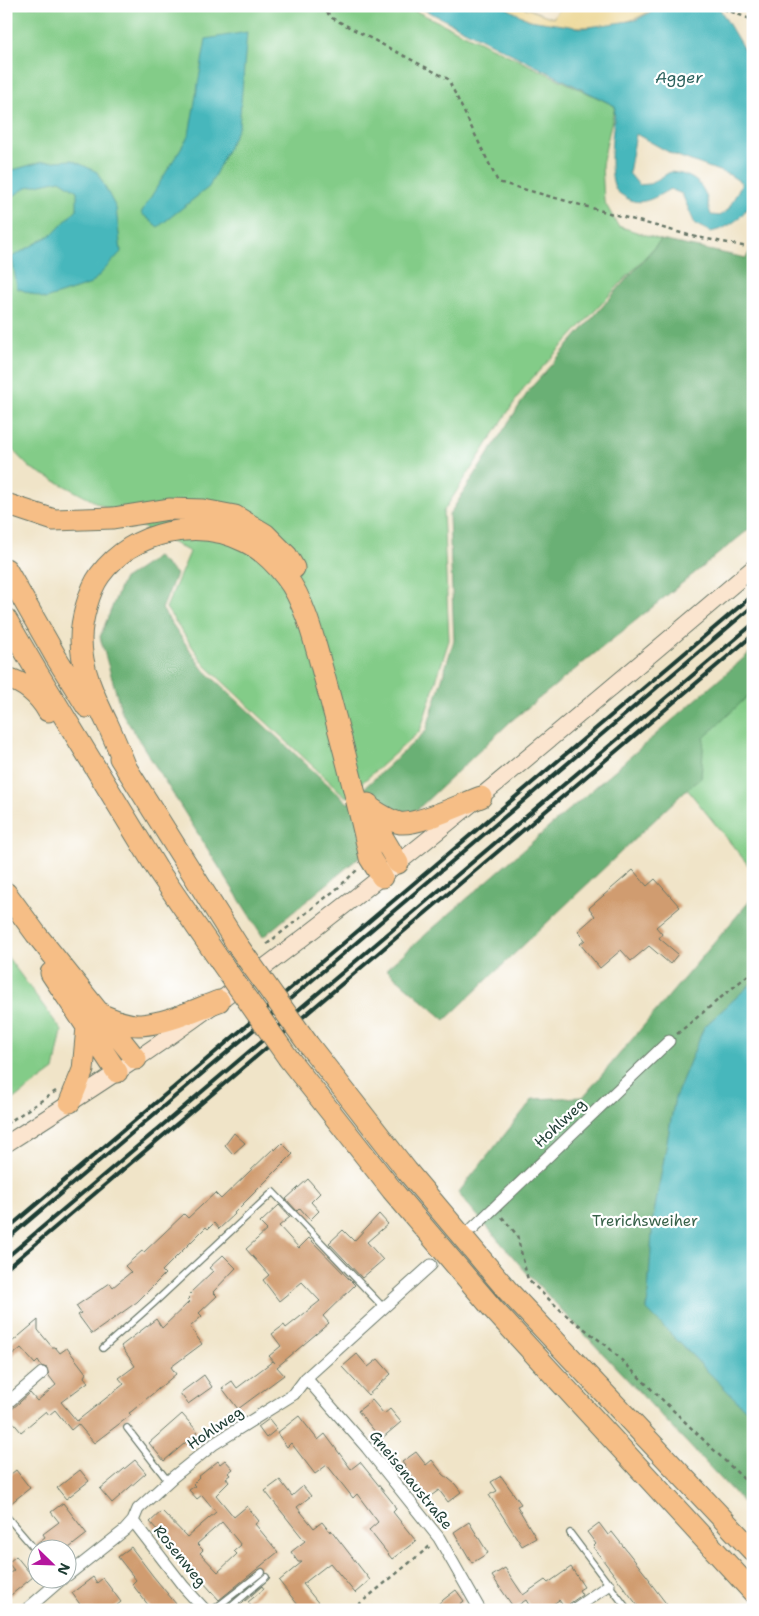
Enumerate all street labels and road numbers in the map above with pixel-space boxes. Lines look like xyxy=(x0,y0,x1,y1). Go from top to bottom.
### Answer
street label: Hohlweg xyxy=(530,1094,590,1152)
street label: Hohlweg xyxy=(183,1402,247,1454)
street label: Gneisenaustraße xyxy=(365,1426,457,1534)
street label: Rosenweg xyxy=(149,1521,211,1591)

